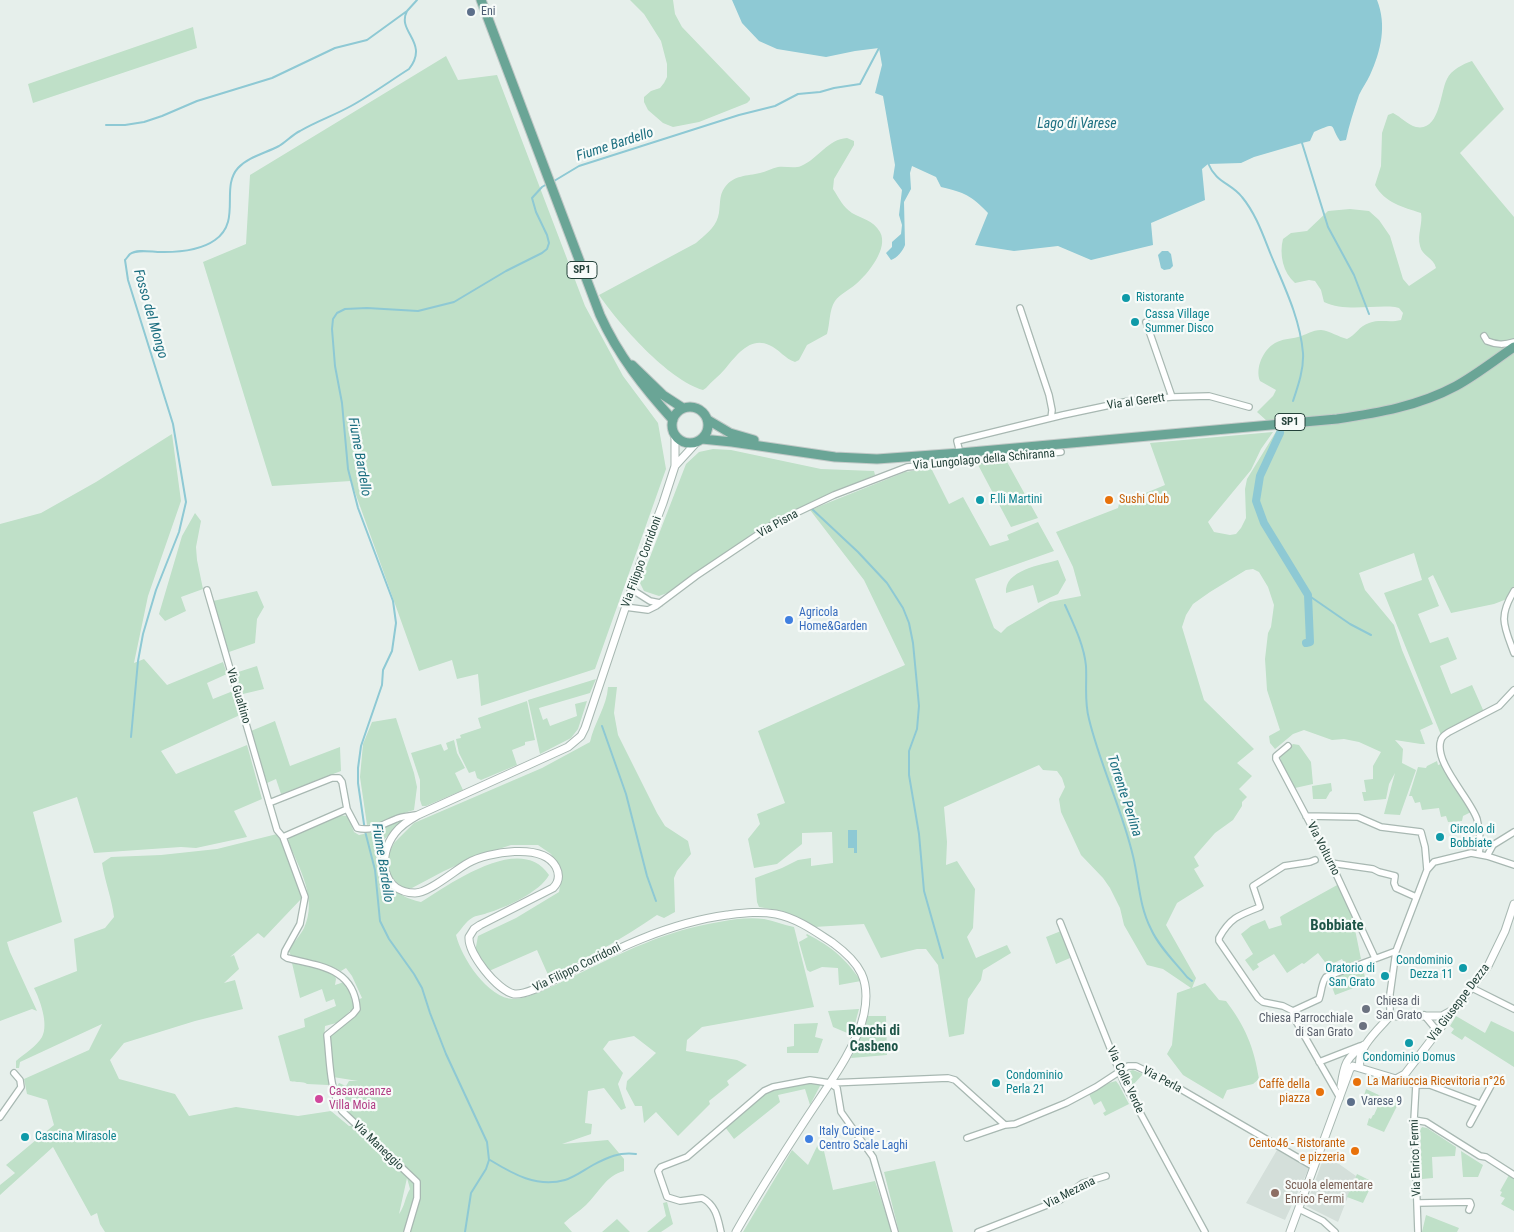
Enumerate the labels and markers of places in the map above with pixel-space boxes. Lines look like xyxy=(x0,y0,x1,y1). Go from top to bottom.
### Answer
place label: Eni xyxy=(481,5,496,19)
marker: Eni xyxy=(465,6,477,18)
place label: Ristorante xyxy=(1136,291,1184,305)
marker: Ristorante xyxy=(1120,292,1132,304)
place label: Cassa Village Summer Disco xyxy=(1145,308,1214,336)
marker: Cassa Village Summer Disco xyxy=(1129,316,1141,328)
place label: F.lli Martini xyxy=(990,493,1042,507)
place label: Sushi Club xyxy=(1119,493,1169,507)
marker: F.lli Martini xyxy=(974,494,986,506)
marker: Sushi Club xyxy=(1103,494,1115,506)
place label: Agricola Home&Garden xyxy=(799,606,867,634)
marker: Agricola Home&Garden xyxy=(783,614,795,626)
place label: Circolo di Bobbiate xyxy=(1450,823,1495,851)
marker: Circolo di Bobbiate xyxy=(1434,831,1446,843)
place label: Condominio Dezza 11 xyxy=(1396,954,1453,982)
place label: Oratorio di San Grato xyxy=(1325,962,1375,990)
marker: Condominio Dezza 11 xyxy=(1457,962,1469,974)
marker: Oratorio di San Grato xyxy=(1379,970,1391,982)
place label: Chiesa di San Grato xyxy=(1376,995,1422,1023)
marker: Chiesa di San Grato xyxy=(1360,1003,1372,1015)
place label: Chiesa Parrocchiale di San Grato xyxy=(1259,1012,1353,1040)
marker: Chiesa Parrocchiale di San Grato xyxy=(1357,1020,1369,1032)
marker: Condominio Domus xyxy=(1403,1037,1415,1049)
place label: Condominio Domus xyxy=(1363,1051,1455,1065)
place label: Condominio Perla 21 xyxy=(1006,1069,1063,1097)
place label: La Mariuccia Ricevitoria n°26 xyxy=(1367,1075,1505,1089)
marker: La Mariuccia Ricevitoria n°26 xyxy=(1351,1076,1363,1088)
marker: Condominio Perla 21 xyxy=(990,1077,1002,1089)
place label: Caffè della piazza xyxy=(1259,1078,1310,1106)
place label: Casavacanze Villa Moia xyxy=(329,1085,391,1113)
marker: Caffè della piazza xyxy=(1314,1086,1326,1098)
marker: Casavacanze Villa Moia xyxy=(313,1093,325,1105)
place label: Varese 9 xyxy=(1361,1095,1402,1109)
marker: Varese 9 xyxy=(1345,1096,1357,1108)
place label: Italy Cucine - Centro Scale Laghi xyxy=(819,1125,908,1153)
place label: Cascina Mirasole xyxy=(35,1130,116,1144)
marker: Cascina Mirasole xyxy=(19,1131,31,1143)
marker: Italy Cucine - Centro Scale Laghi xyxy=(803,1133,815,1145)
place label: Cento46 - Ristorante e pizzeria xyxy=(1249,1137,1345,1165)
marker: Cento46 - Ristorante e pizzeria xyxy=(1349,1145,1361,1157)
place label: Scuola elementare Enrico Fermi xyxy=(1285,1179,1373,1207)
marker: Scuola elementare Enrico Fermi xyxy=(1269,1187,1281,1199)

